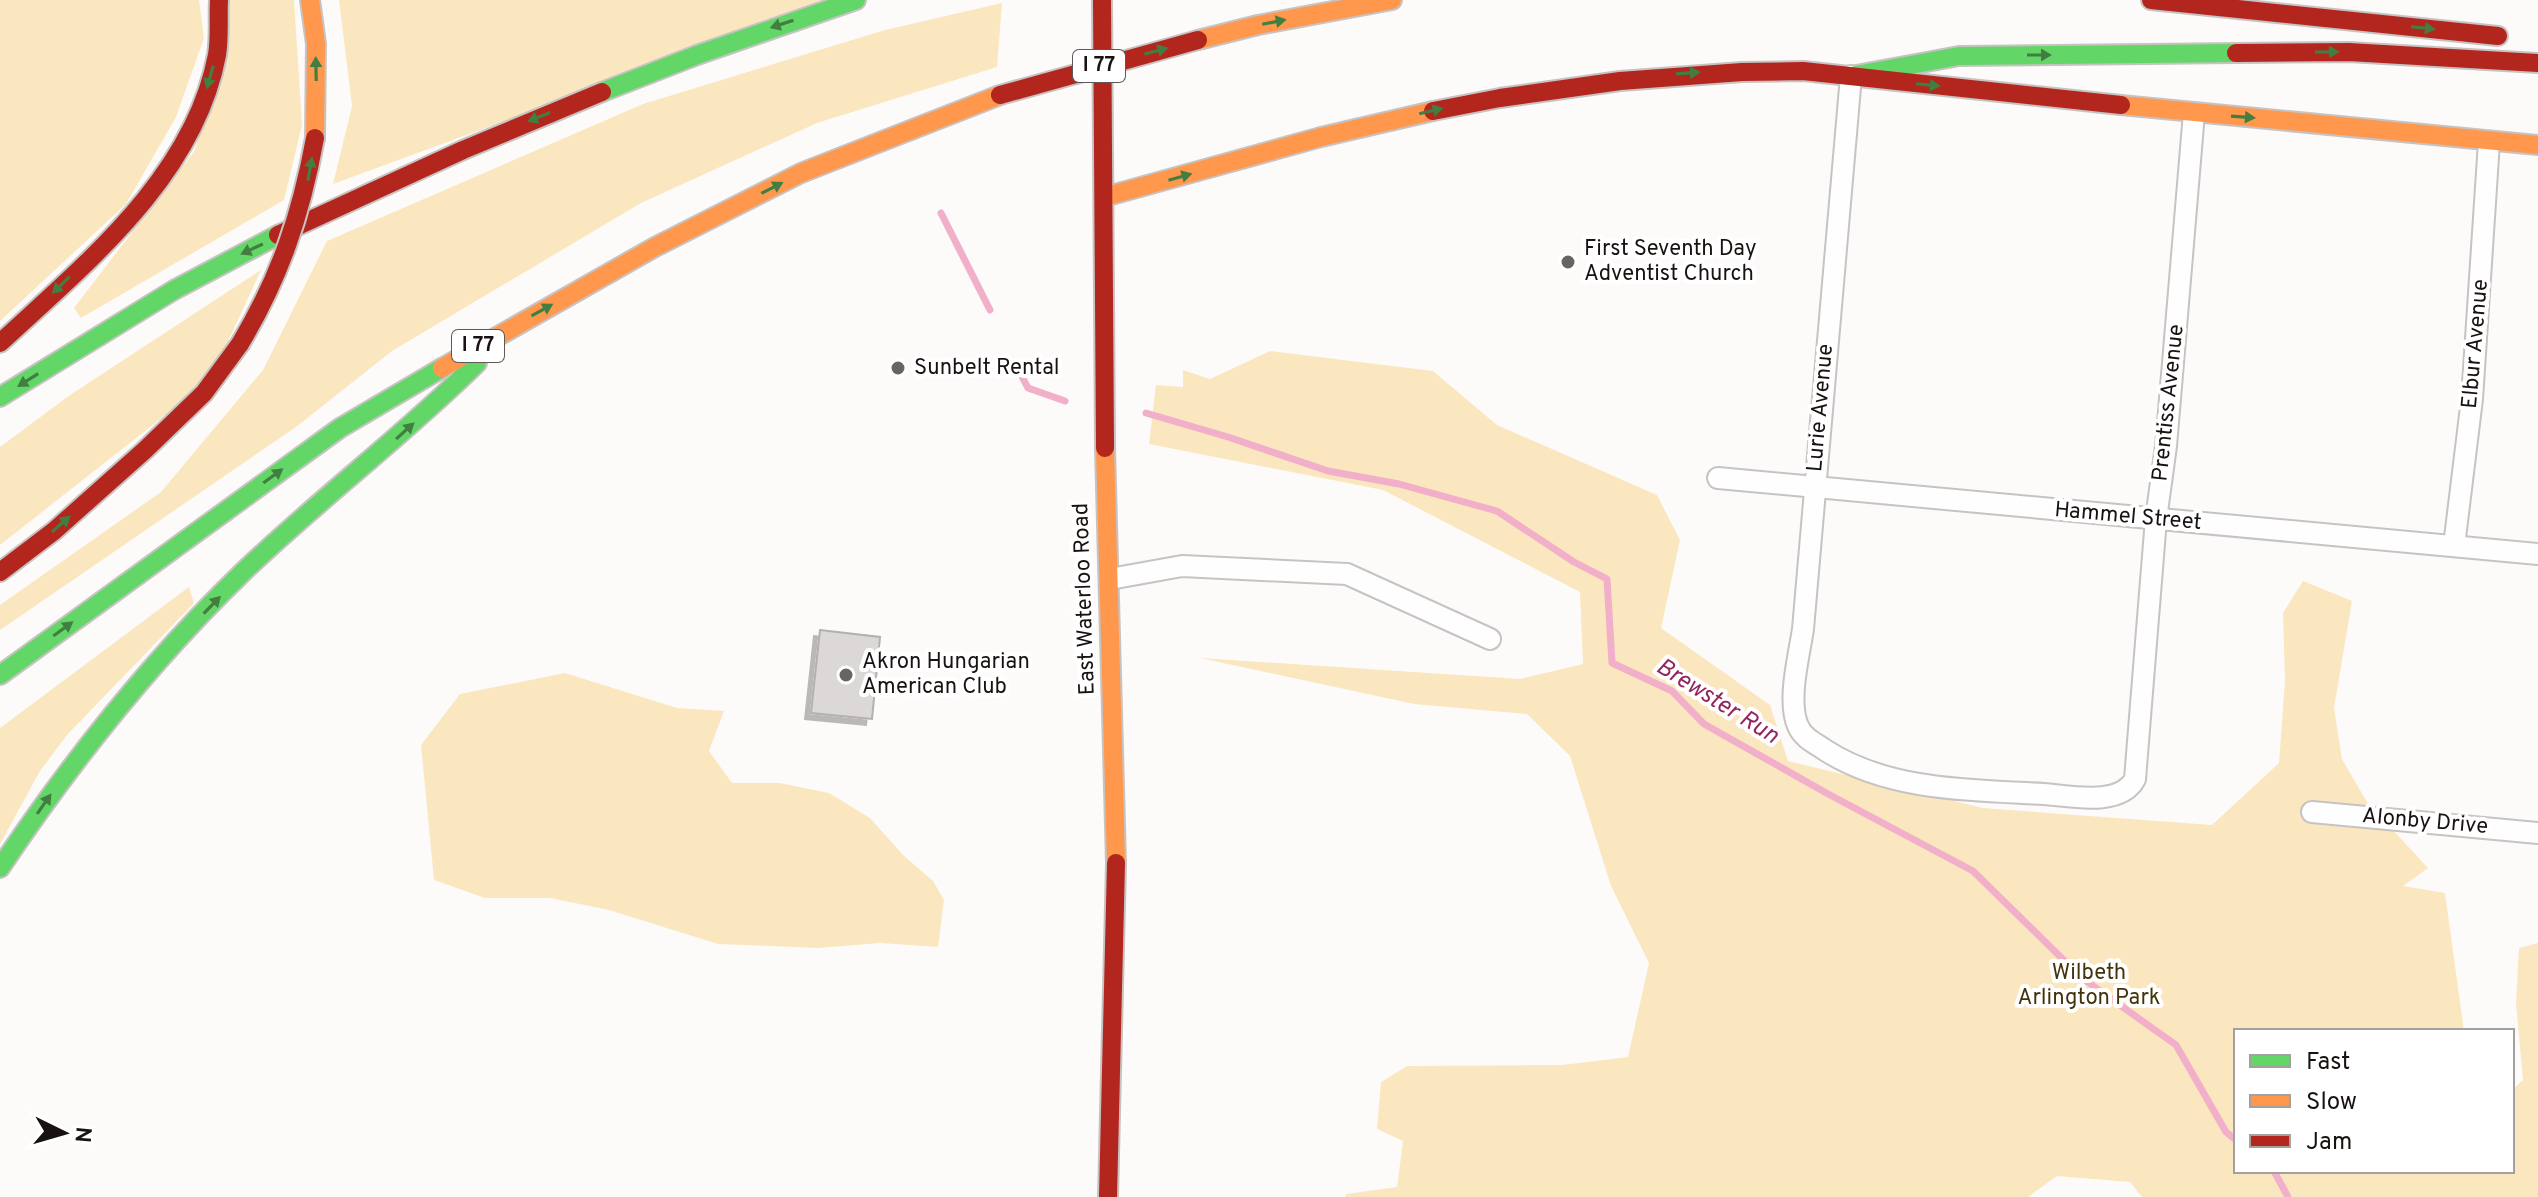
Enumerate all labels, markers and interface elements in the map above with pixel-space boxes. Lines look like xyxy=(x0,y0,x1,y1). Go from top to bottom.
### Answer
one-way arrow xyxy=(1262,15,1287,28)
one-way arrow xyxy=(769,18,793,31)
one-way arrow xyxy=(2411,22,2436,35)
one-way arrow xyxy=(1143,45,1168,57)
one-way arrow xyxy=(2315,46,2340,58)
one-way arrow xyxy=(2027,49,2052,62)
road number: I 77 xyxy=(1073,50,1125,82)
one-way arrow xyxy=(310,56,323,81)
one-way arrow xyxy=(204,65,216,90)
one-way arrow xyxy=(1676,66,1701,79)
one-way arrow xyxy=(1916,79,1941,92)
one-way arrow xyxy=(1419,105,1444,117)
one-way arrow xyxy=(527,111,551,124)
one-way arrow xyxy=(2231,111,2256,124)
one-way arrow xyxy=(304,156,316,181)
one-way arrow xyxy=(1168,170,1192,183)
one-way arrow xyxy=(760,181,783,195)
place label: First Seventh Day Adventist Church xyxy=(1584,236,1757,288)
one-way arrow xyxy=(240,242,263,256)
marker: First Seventh Day Adventist Church xyxy=(1559,253,1577,271)
one-way arrow xyxy=(52,275,71,294)
street label: Elbur Avenue xyxy=(2457,278,2495,410)
one-way arrow xyxy=(531,303,553,317)
street label: Prentiss Avenue xyxy=(2147,323,2191,483)
road number: I 77 xyxy=(452,330,504,362)
street label: Lurie Avenue xyxy=(1802,343,1840,473)
place label: Sunbelt Rental xyxy=(914,355,1060,382)
marker: Sunbelt Rental xyxy=(889,359,907,377)
one-way arrow xyxy=(17,373,38,388)
one-way arrow xyxy=(395,423,414,441)
one-way arrow xyxy=(263,469,284,484)
street label: Hammel Street xyxy=(2053,497,2203,537)
street label: East Waterloo Road xyxy=(1068,502,1102,696)
one-way arrow xyxy=(51,516,71,533)
one-way arrow xyxy=(202,596,220,615)
one-way arrow xyxy=(52,621,74,637)
place label: Akron Hungarian American Club xyxy=(862,649,1030,701)
water label: Brewster Run xyxy=(1650,652,1784,752)
marker: Akron Hungarian American Club xyxy=(837,666,855,684)
one-way arrow xyxy=(36,793,51,814)
street label: Alonby Drive xyxy=(2361,803,2489,841)
park label: Wilbeth Arlington Park xyxy=(2017,960,2161,1012)
legend xyxy=(2234,1029,2514,1173)
text: Fast xyxy=(2306,1048,2350,1078)
text: Slow xyxy=(2306,1088,2357,1118)
north arrow xyxy=(24,1093,104,1173)
text: N xyxy=(67,1125,96,1144)
text: Jam xyxy=(2306,1128,2352,1158)

